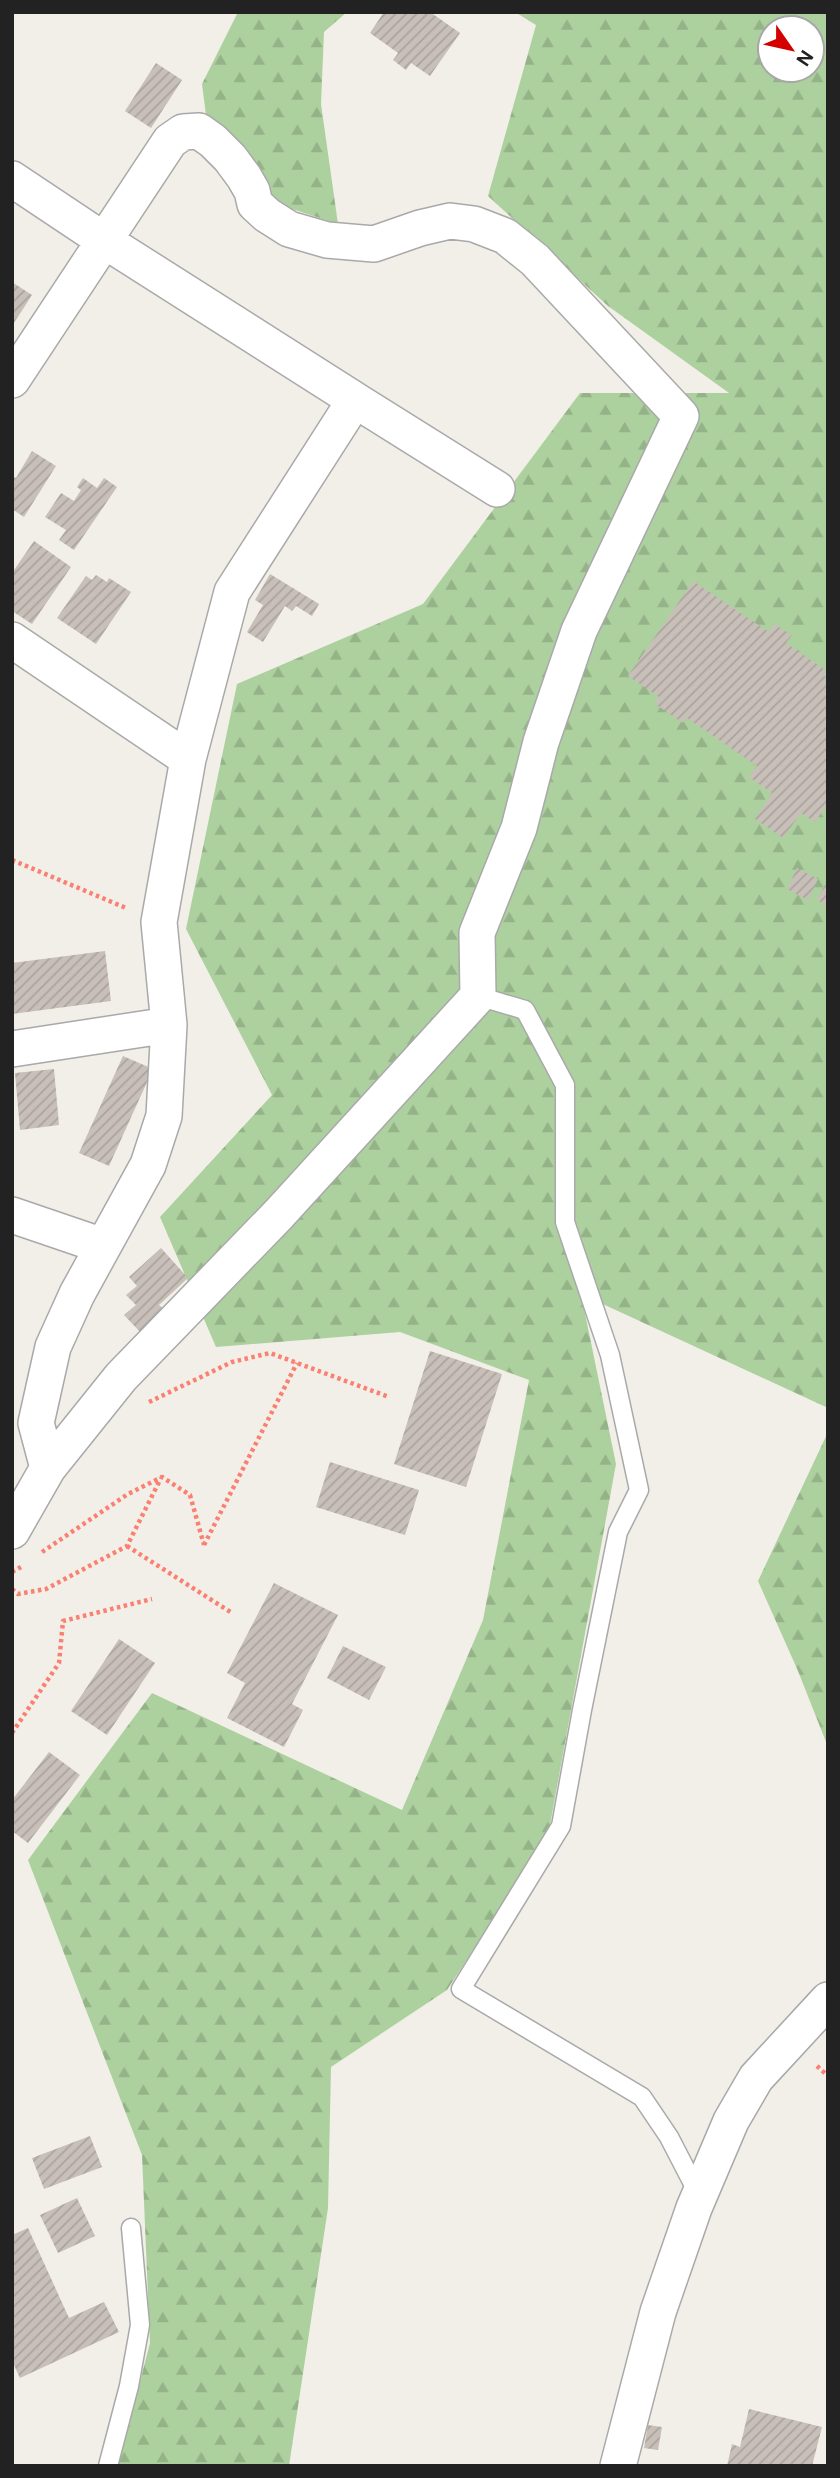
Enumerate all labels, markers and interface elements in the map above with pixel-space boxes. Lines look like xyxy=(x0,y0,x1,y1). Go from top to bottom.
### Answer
north arrow xyxy=(756,14,826,84)
text: N xyxy=(790,45,819,71)

